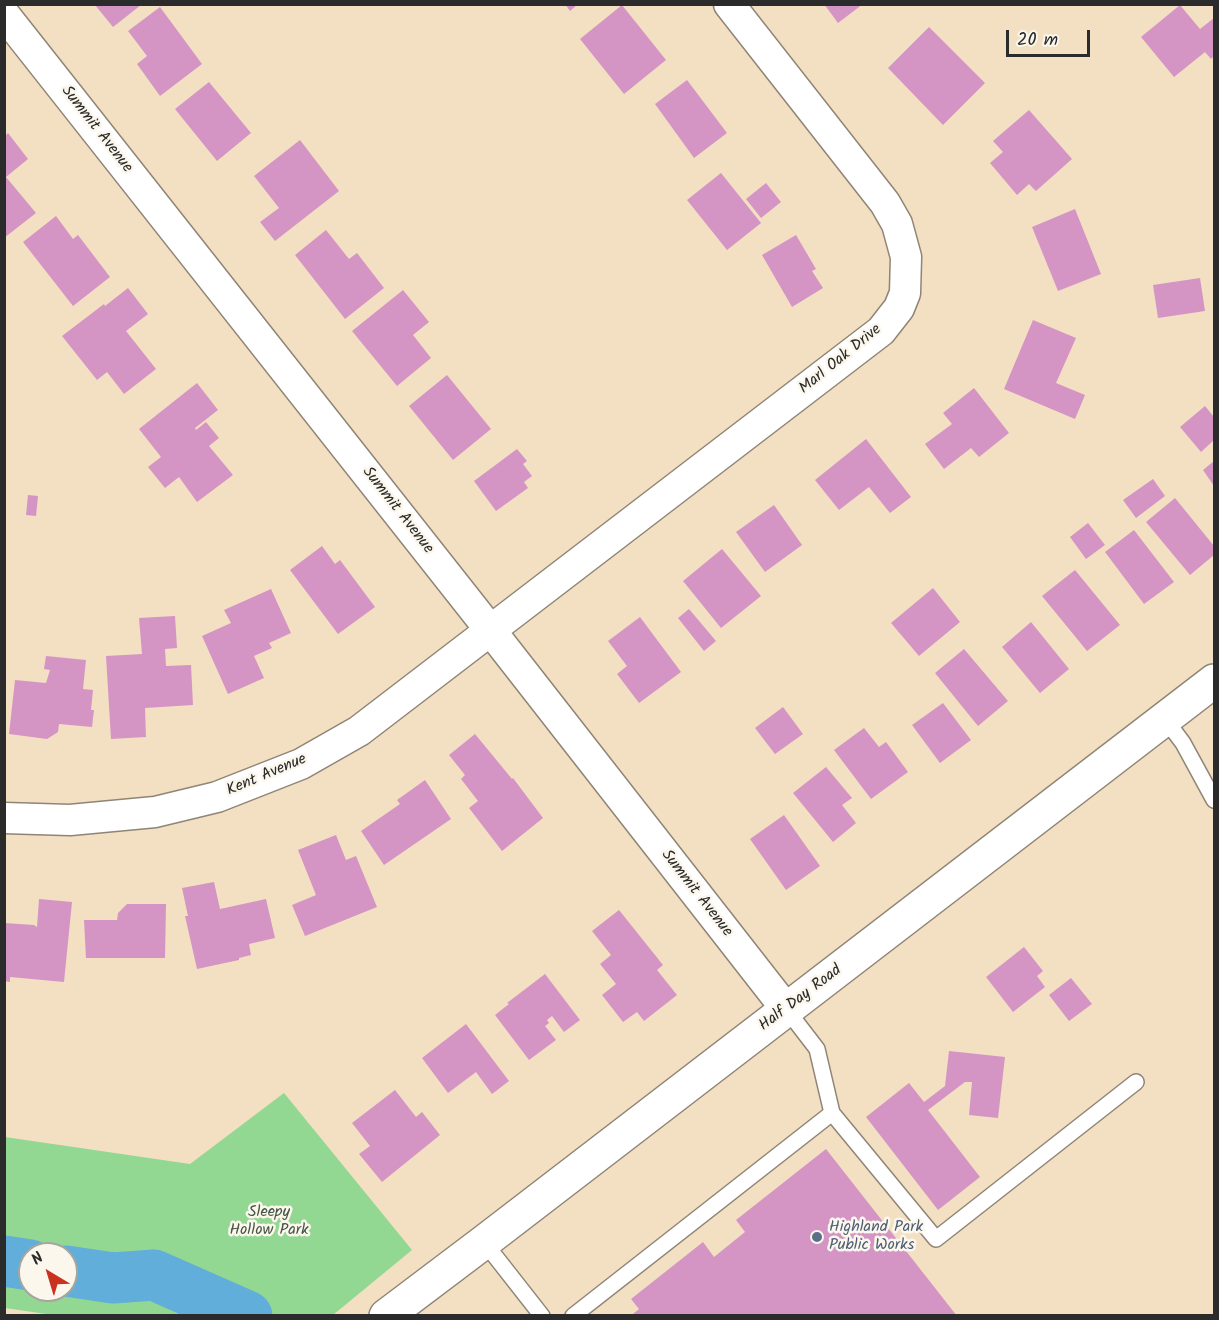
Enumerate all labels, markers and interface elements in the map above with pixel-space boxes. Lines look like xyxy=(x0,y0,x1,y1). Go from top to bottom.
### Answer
scale bar xyxy=(1009,18,1093,56)
text: 20 m xyxy=(1017,26,1058,55)
street label: Summit Avenue xyxy=(56,83,136,177)
street label: Marl Oak Drive xyxy=(796,321,886,399)
street label: Summit Avenue xyxy=(357,464,437,558)
street label: Kent Avenue xyxy=(224,751,310,801)
street label: Summit Avenue xyxy=(656,847,736,941)
street label: Half Day Road xyxy=(756,962,846,1036)
park label: Sleepy Hollow Park xyxy=(229,1203,309,1241)
place label: Highland Park Public Works xyxy=(829,1218,923,1256)
marker: Highland Park Public Works xyxy=(810,1230,824,1244)
north arrow xyxy=(18,1242,78,1302)
text: N xyxy=(26,1246,50,1272)

